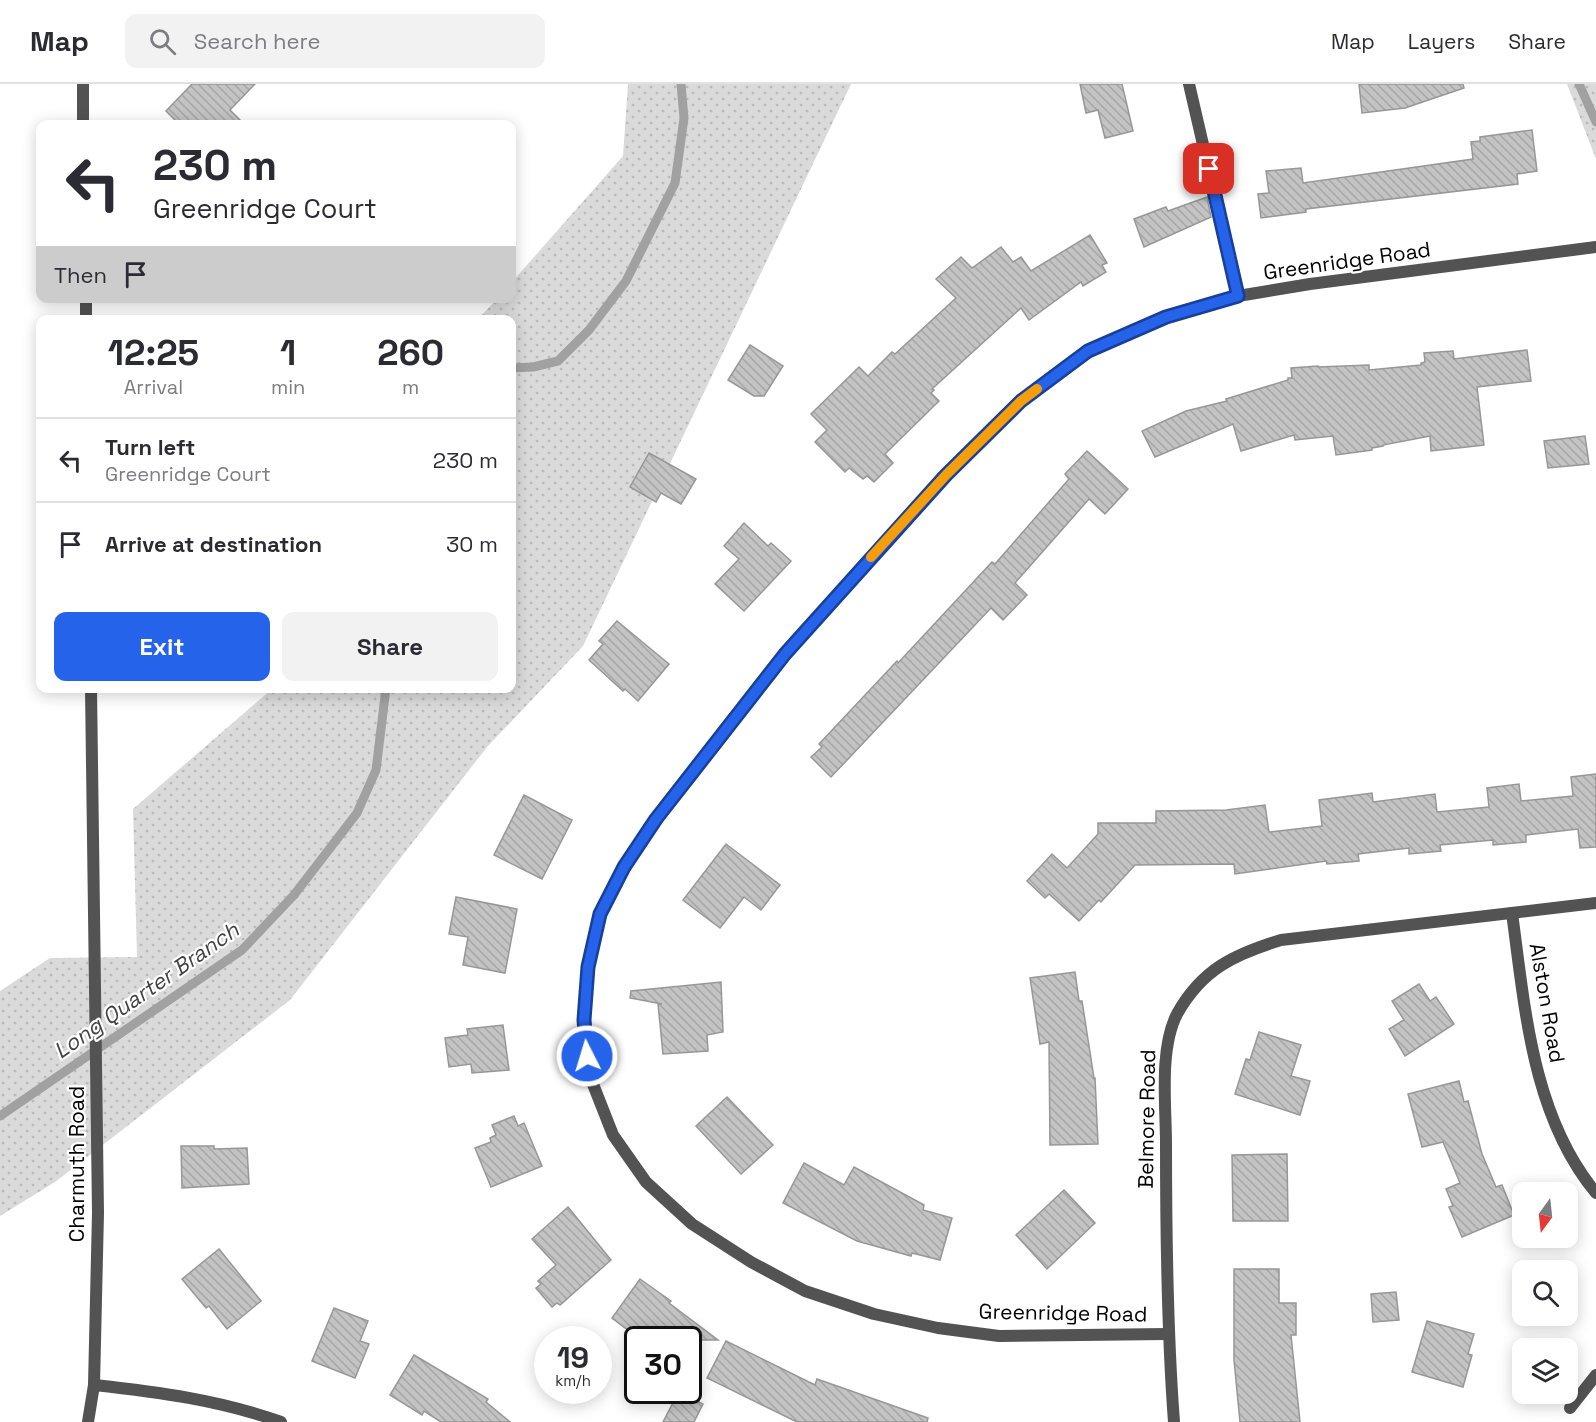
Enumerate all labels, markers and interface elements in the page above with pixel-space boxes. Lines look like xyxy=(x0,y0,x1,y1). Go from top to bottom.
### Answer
search box xyxy=(125,14,545,68)
text: Map xyxy=(30,23,89,59)
icon: search xyxy=(146,25,179,58)
text: Search here xyxy=(194,27,321,55)
text: Map xyxy=(1331,28,1375,55)
text: Layers xyxy=(1408,28,1475,55)
text: Share xyxy=(1508,28,1566,55)
text: 230 m xyxy=(153,139,277,192)
pin xyxy=(1183,143,1234,194)
icon: left xyxy=(54,144,132,222)
icon: arrive xyxy=(1192,152,1225,185)
text: Greenridge Court xyxy=(153,191,377,226)
street label: Greenridge Road xyxy=(1262,235,1432,286)
icon: arrive xyxy=(119,258,152,291)
text: Then xyxy=(54,261,107,289)
text: 12:25 xyxy=(108,330,199,376)
text: 1 xyxy=(280,330,296,376)
text: 260 xyxy=(377,330,444,376)
text: Arrival xyxy=(124,374,183,400)
text: min xyxy=(271,374,305,400)
text: m xyxy=(402,374,419,400)
text: Turn left xyxy=(105,433,195,461)
icon: left xyxy=(54,444,87,477)
text: 230 m xyxy=(433,446,498,474)
text: Greenridge Court xyxy=(105,461,271,487)
icon: arrive xyxy=(54,528,87,561)
text: Arrive at destination xyxy=(105,530,322,558)
text: 30 m xyxy=(446,530,498,558)
button: Exit xyxy=(54,612,270,681)
button: Share xyxy=(282,612,498,681)
water label: Long Quarter Branch xyxy=(48,915,244,1065)
street label: Alston Road xyxy=(1524,941,1571,1065)
position arrow xyxy=(555,1024,619,1088)
street label: Belmore Road xyxy=(1132,1049,1161,1189)
street label: Charmuth Road xyxy=(63,1086,90,1242)
north arrow xyxy=(1512,1182,1578,1248)
map controls xyxy=(1512,1182,1578,1404)
button: search xyxy=(1512,1260,1578,1326)
street label: Greenridge Road xyxy=(978,1298,1148,1327)
speed limit sign: 30 xyxy=(624,1326,702,1404)
text: 19 xyxy=(557,1338,589,1377)
button: layers xyxy=(1512,1338,1578,1404)
text: km/h xyxy=(555,1371,591,1390)

